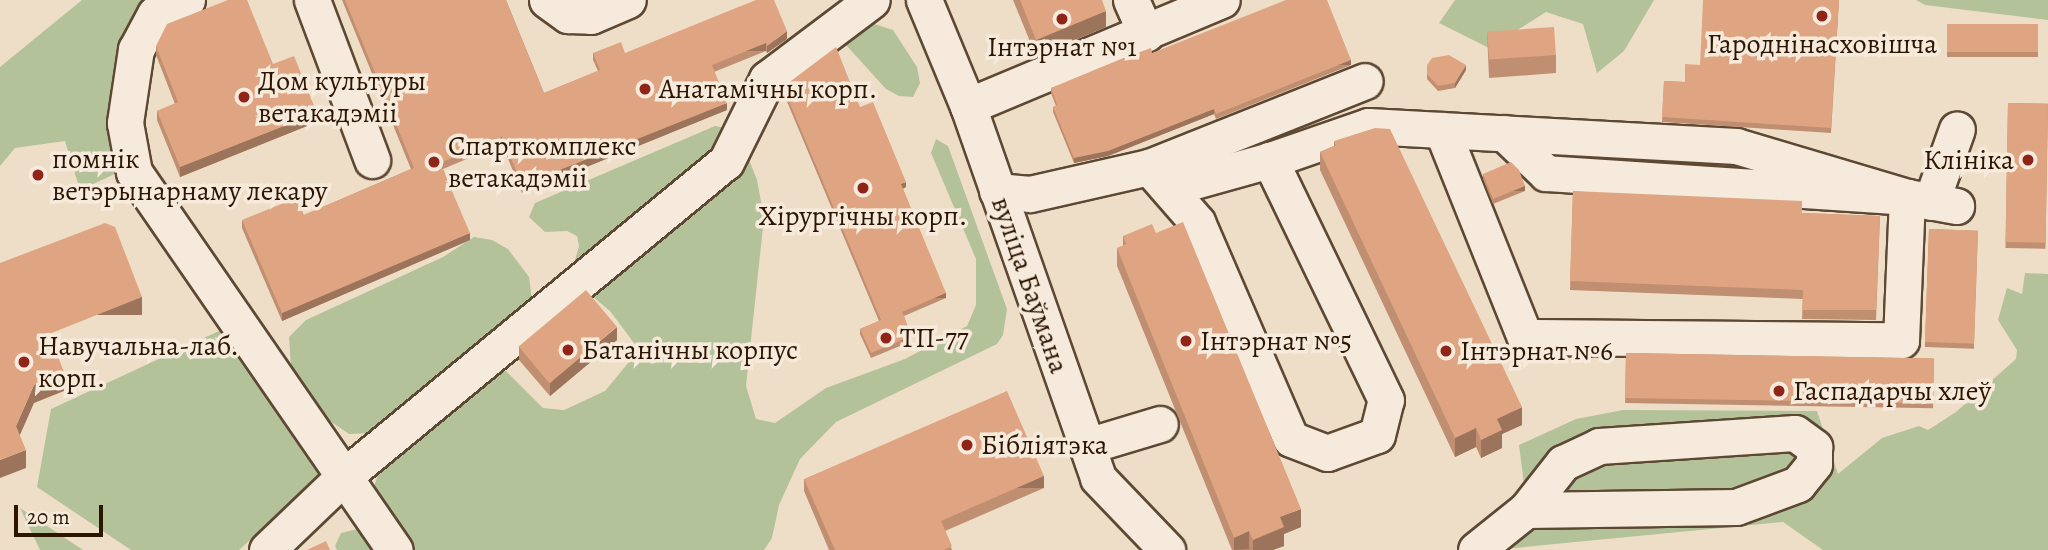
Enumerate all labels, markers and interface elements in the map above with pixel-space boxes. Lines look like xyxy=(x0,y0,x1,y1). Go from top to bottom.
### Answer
marker: Гароднінасховішча xyxy=(1814,8,1830,24)
marker: Інтэрнат №1 xyxy=(1054,11,1070,27)
place label: Гароднінасховішча xyxy=(1707,27,1937,61)
place label: Інтэрнат №1 xyxy=(987,30,1137,64)
place label: Дом культуры ветакадэміі xyxy=(258,64,426,130)
place label: Анатамічны корп. xyxy=(659,72,877,106)
marker: Анатамічны корп. xyxy=(637,81,653,97)
marker: Дом культуры ветакадэміі xyxy=(236,89,252,105)
place label: Спарткомплекс ветакадэміі xyxy=(448,129,637,195)
place label: помнік ветэрынарнаму лекару xyxy=(52,142,327,208)
place label: Клініка xyxy=(1923,143,2014,177)
marker: Клініка xyxy=(2020,152,2036,168)
marker: Спарткомплекс ветакадэміі xyxy=(426,154,442,170)
marker: помнік ветэрынарнаму лекару xyxy=(30,167,46,183)
marker: Хірургічны корп. xyxy=(855,180,871,196)
street label: вуліца Баўмана xyxy=(984,192,1076,378)
place label: Хірургічны корп. xyxy=(759,199,967,233)
place label: ТП-77 xyxy=(900,321,968,355)
place label: Інтэрнат №5 xyxy=(1200,324,1352,358)
place label: Навучальна-лаб. корп. xyxy=(38,329,239,395)
marker: ТП-77 xyxy=(878,330,894,346)
place label: Батанічны корпус xyxy=(582,333,798,367)
marker: Інтэрнат №5 xyxy=(1178,333,1194,349)
place label: Інтэрнат №6 xyxy=(1460,334,1613,368)
marker: Батанічны корпус xyxy=(560,342,576,358)
marker: Інтэрнат №6 xyxy=(1438,343,1454,359)
marker: Навучальна-лаб. корп. xyxy=(16,354,32,370)
place label: Гаспадарчы хлеў xyxy=(1793,374,1991,408)
marker: Гаспадарчы хлеў xyxy=(1771,383,1787,399)
place label: Бібліятэка xyxy=(981,428,1108,462)
marker: Бібліятэка xyxy=(959,437,975,453)
scale bar xyxy=(18,490,107,534)
text: 20 m xyxy=(27,503,70,531)

